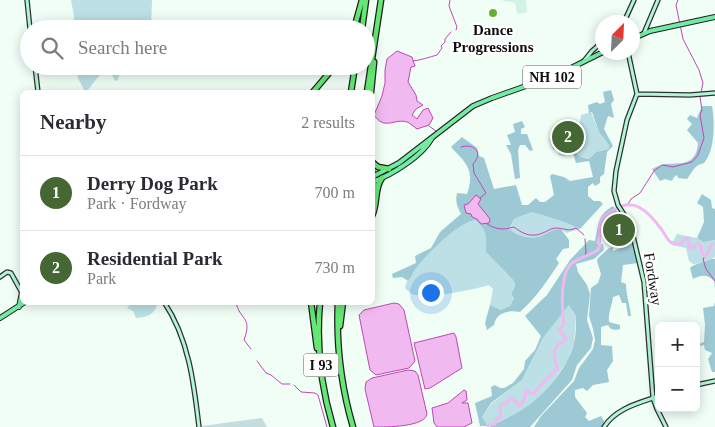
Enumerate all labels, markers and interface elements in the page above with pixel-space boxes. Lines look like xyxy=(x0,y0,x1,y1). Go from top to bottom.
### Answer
marker: Dance Progressions xyxy=(487,7,499,19)
north arrow xyxy=(595,15,640,60)
search box xyxy=(20,20,375,75)
place label: Dance Progressions xyxy=(452,22,534,55)
icon: search xyxy=(38,34,66,62)
text: Search here xyxy=(78,37,167,58)
road number: NH 102 xyxy=(523,66,581,88)
text: Nearby xyxy=(40,110,107,134)
text: 2 results xyxy=(301,114,355,131)
pin: 2 xyxy=(552,118,584,156)
text: Derry Dog Park xyxy=(87,173,218,194)
text: 1 xyxy=(52,184,60,201)
text: 700 m xyxy=(315,184,355,201)
text: Park · Fordway xyxy=(87,195,187,212)
pin: 1 xyxy=(603,211,635,249)
text: Residential Park xyxy=(87,248,223,269)
street label: Fordway xyxy=(641,251,665,307)
text: 2 xyxy=(52,259,60,276)
text: 730 m xyxy=(315,259,355,276)
text: Park xyxy=(87,270,116,287)
your location xyxy=(418,280,444,306)
map controls xyxy=(655,322,700,412)
button: + xyxy=(655,322,700,367)
road number: I 93 xyxy=(304,354,338,376)
button: − xyxy=(655,367,700,412)

